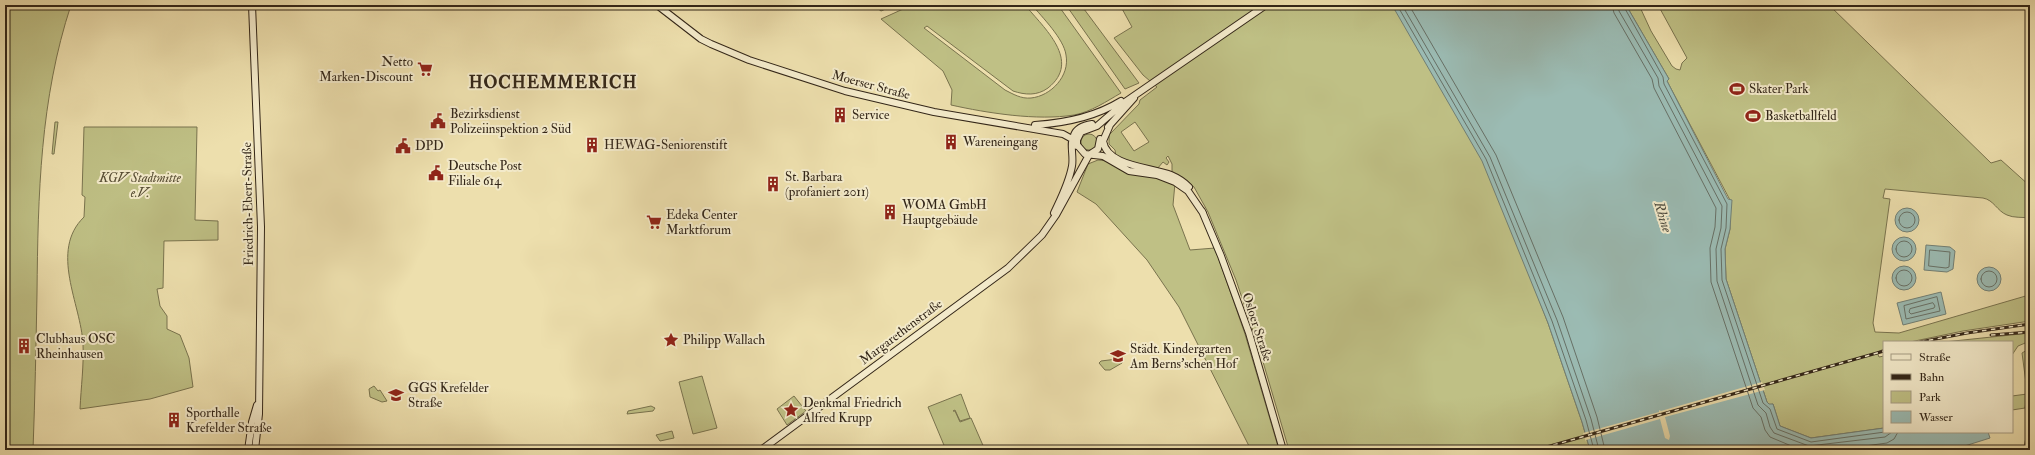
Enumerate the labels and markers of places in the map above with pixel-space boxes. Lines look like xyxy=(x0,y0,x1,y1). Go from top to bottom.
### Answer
place label: Netto Marken-Discount xyxy=(319,54,413,85)
supermarket icon: Netto Marken-Discount xyxy=(416,60,434,78)
sports icon: Skater Park xyxy=(1728,80,1746,98)
place label: Skater Park xyxy=(1749,81,1809,97)
place label: Bezirksdienst Polizeiinspektion 2 Süd xyxy=(450,106,572,138)
building icon: Service xyxy=(831,106,849,124)
place label: Service xyxy=(852,107,890,123)
sports icon: Basketballfeld xyxy=(1744,107,1762,125)
place label: Basketballfeld xyxy=(1765,108,1837,124)
public building icon: Bezirksdienst Polizeiinspektion 2 Süd xyxy=(429,112,447,130)
building icon: Wareneingang xyxy=(942,133,960,151)
place label: Wareneingang xyxy=(962,134,1038,150)
building icon: HEWAG-Seniorenstift xyxy=(583,136,601,154)
public building icon: DPD xyxy=(394,137,412,155)
place label: HEWAG-Seniorenstift xyxy=(604,137,727,153)
place label: DPD xyxy=(415,138,444,154)
place label: Deutsche Post Filiale 614 xyxy=(448,158,522,189)
public building icon: Deutsche Post Filiale 614 xyxy=(427,164,445,182)
place label: St. Barbara (profaniert 2011) xyxy=(785,169,869,201)
building icon: St. Barbara (profaniert 2011) xyxy=(764,175,782,193)
place label: WOMA GmbH Hauptgebäude xyxy=(901,197,987,229)
building icon: WOMA GmbH Hauptgebäude xyxy=(881,203,899,221)
place label: Edeka Center Marktforum xyxy=(666,207,738,238)
supermarket icon: Edeka Center Marktforum xyxy=(645,213,663,231)
place label: Clubhaus OSC Rheinhausen xyxy=(36,331,115,362)
place icon: Philipp Wallach xyxy=(662,331,680,349)
place label: Philipp Wallach xyxy=(683,332,765,349)
building icon: Clubhaus OSC Rheinhausen xyxy=(15,337,33,355)
place label: Städt. Kindergarten Am Berns'schen Hof xyxy=(1129,341,1238,372)
school or university icon: Städt. Kindergarten Am Berns'schen Hof xyxy=(1109,347,1127,365)
place label: GGS Krefelder Straße xyxy=(408,380,489,411)
school or university icon: GGS Krefelder Straße xyxy=(387,386,405,404)
place label: Denkmal Friedrich Alfred Krupp xyxy=(802,395,902,427)
place icon: Denkmal Friedrich Alfred Krupp xyxy=(782,401,800,419)
place label: Sporthalle Krefelder Straße xyxy=(186,405,272,436)
building icon: Sporthalle Krefelder Straße xyxy=(165,411,183,429)

